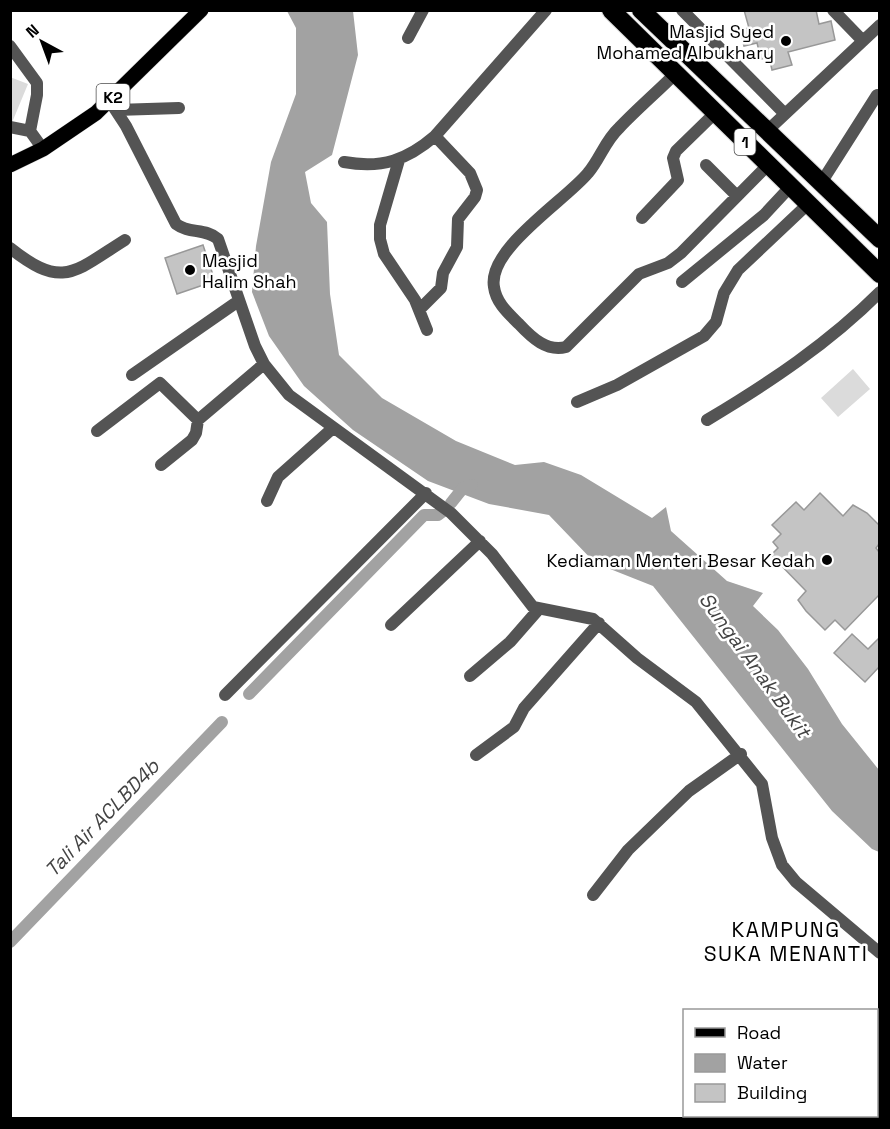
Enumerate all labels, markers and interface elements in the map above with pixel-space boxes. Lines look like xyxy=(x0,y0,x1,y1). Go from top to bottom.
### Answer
north arrow xyxy=(12,12,72,72)
text: N xyxy=(22,20,43,43)
place label: Masjid Syed Mohamed Albukhary xyxy=(597,20,774,64)
marker: Masjid Syed Mohamed Albukhary xyxy=(779,34,793,48)
road number: K2 xyxy=(96,84,130,110)
road number: 1 xyxy=(734,129,756,155)
place label: Masjid Halim Shah xyxy=(202,249,297,293)
marker: Masjid Halim Shah xyxy=(183,263,197,277)
place label: Kediaman Menteri Besar Kedah xyxy=(546,549,815,572)
marker: Kediaman Menteri Besar Kedah xyxy=(820,553,834,567)
water label: Sungai Anak Bukit xyxy=(694,587,818,744)
water label: Tali Air ACLBD4b xyxy=(39,753,166,882)
district label: KAMPUNG SUKA MENANTI xyxy=(704,916,868,967)
legend xyxy=(683,1009,878,1117)
text: Road xyxy=(737,1021,781,1044)
text: Water xyxy=(737,1051,788,1074)
text: Building xyxy=(737,1081,807,1104)

